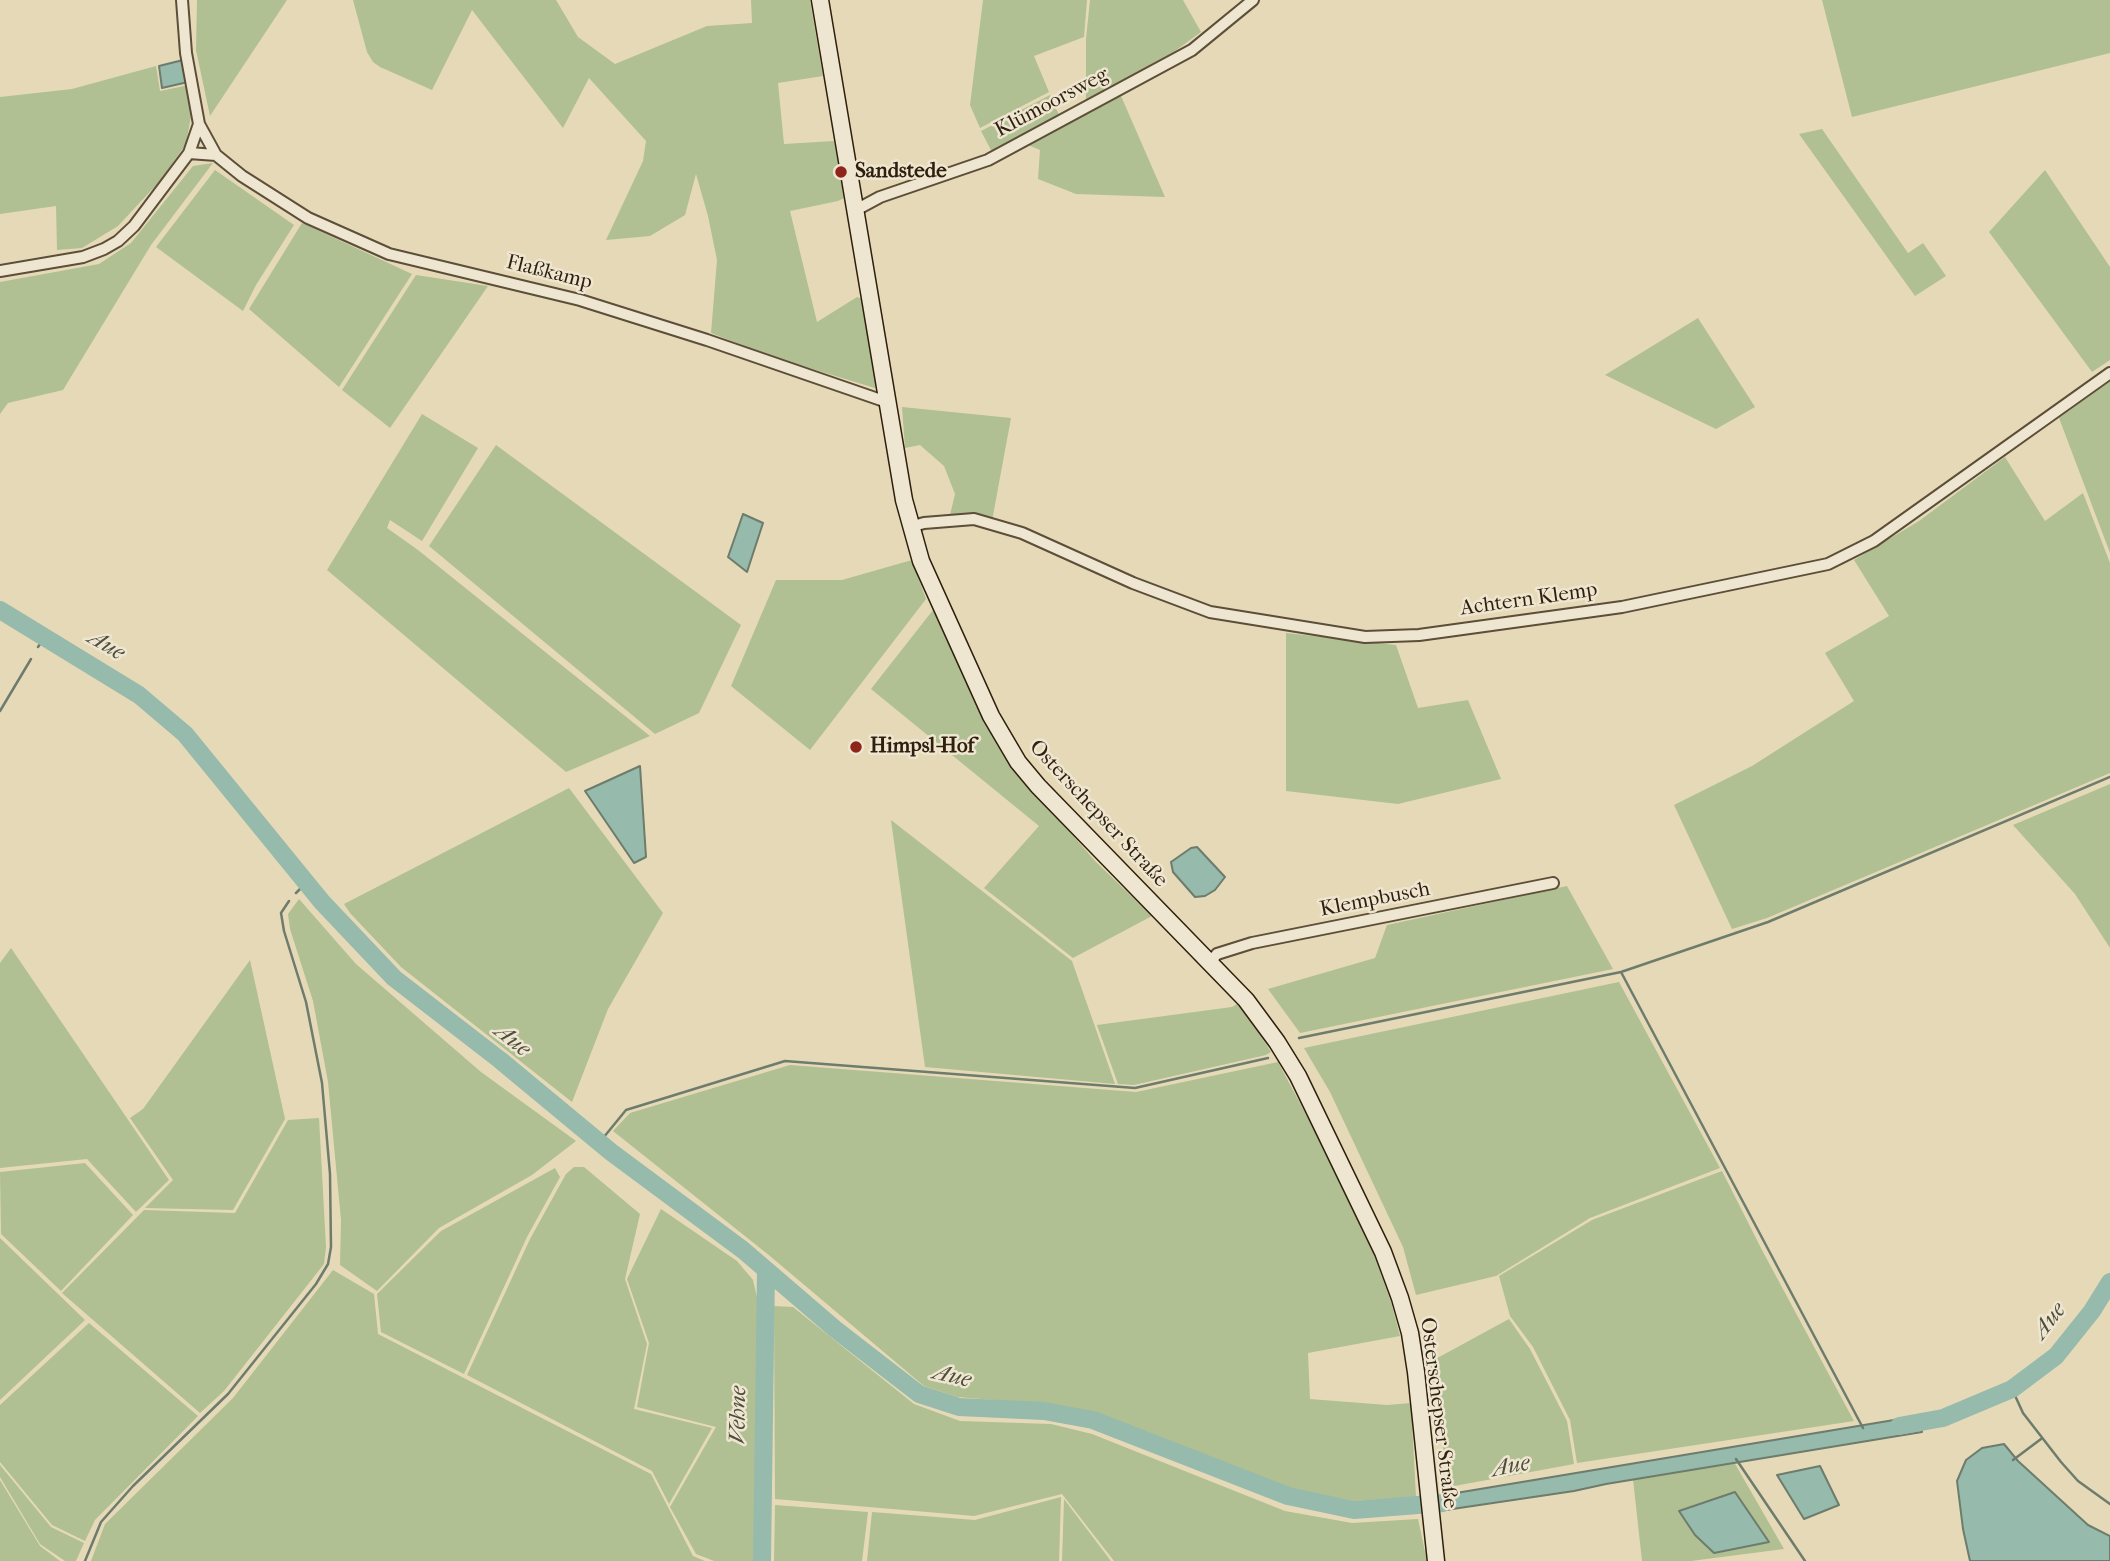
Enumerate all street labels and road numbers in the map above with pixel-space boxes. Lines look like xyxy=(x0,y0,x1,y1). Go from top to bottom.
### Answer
street label: Klümoorsweg xyxy=(991,63,1113,143)
street label: Flaßkamp xyxy=(503,250,595,296)
street label: Achtern Klemp xyxy=(1459,578,1599,622)
street label: Osterschepser Straße xyxy=(1023,735,1173,893)
street label: Klempbusch xyxy=(1318,877,1432,923)
street label: Osterschepser Straße xyxy=(1414,1316,1462,1510)

